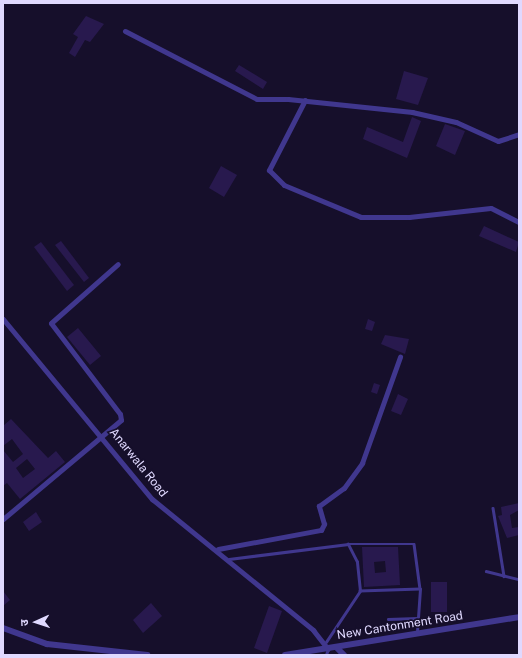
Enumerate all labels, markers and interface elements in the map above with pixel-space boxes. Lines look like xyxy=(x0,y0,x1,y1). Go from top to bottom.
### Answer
street label: Anarwala Road xyxy=(106,426,170,500)
north arrow xyxy=(16,602,56,642)
street label: New Cantonment Road xyxy=(336,609,464,643)
text: उ xyxy=(18,619,30,626)

